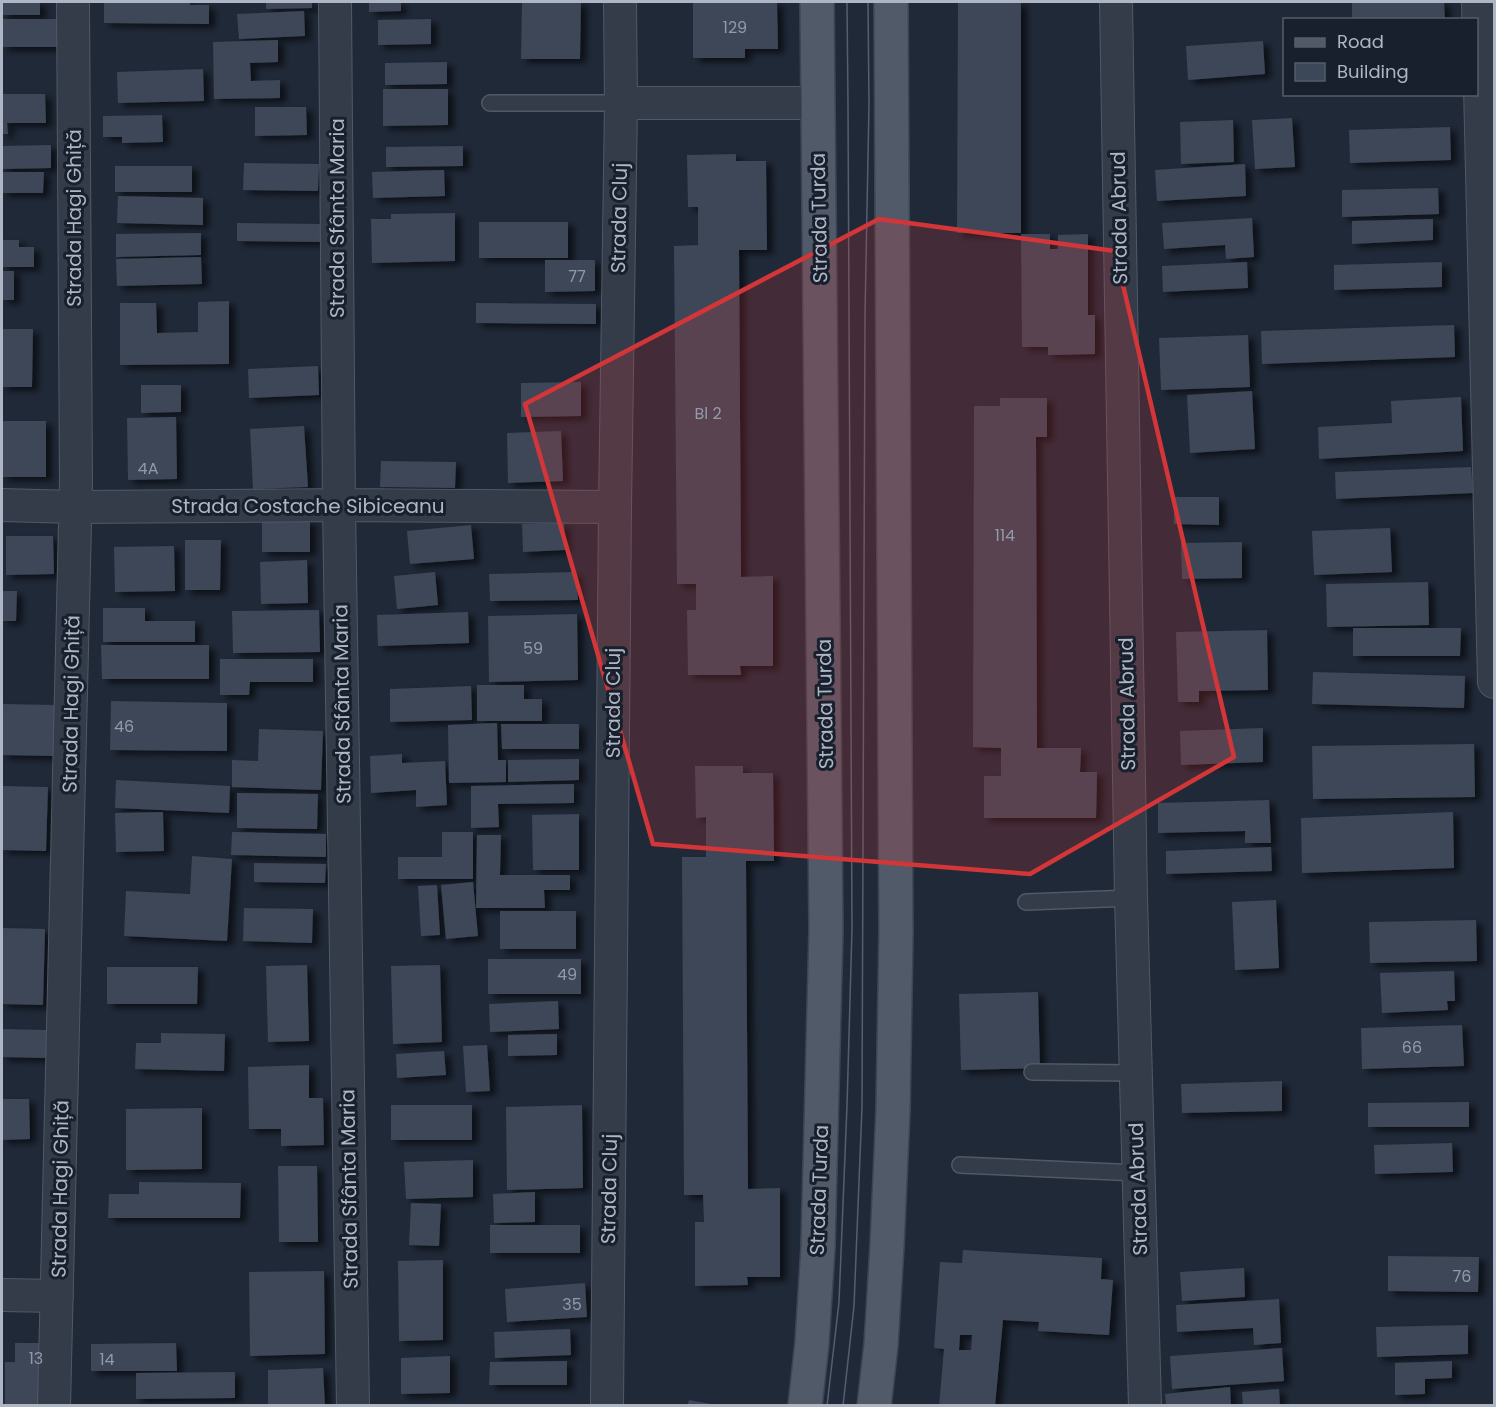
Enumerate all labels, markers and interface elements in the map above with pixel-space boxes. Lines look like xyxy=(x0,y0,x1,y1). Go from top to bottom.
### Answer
house number: 129 xyxy=(723,16,747,39)
legend xyxy=(1283,18,1478,96)
text: Road xyxy=(1337,29,1384,54)
text: Building xyxy=(1337,59,1409,84)
street label: Strada Sfânta Maria xyxy=(323,118,351,318)
street label: Strada Hagi Ghiță xyxy=(60,129,88,307)
street label: Strada Abrud xyxy=(1104,151,1134,285)
street label: Strada Turda xyxy=(804,153,834,283)
street label: Strada Cluj xyxy=(604,163,634,273)
house number: 77 xyxy=(568,265,586,288)
house number: Bl 2 xyxy=(694,402,722,425)
house number: 4A xyxy=(138,457,159,480)
street label: Strada Costache Sibiceanu xyxy=(171,492,445,520)
house number: 114 xyxy=(995,524,1015,547)
street label: Strada Sfânta Maria xyxy=(326,604,358,804)
street label: Strada Hagi Ghiță xyxy=(55,615,87,793)
house number: 59 xyxy=(523,637,543,660)
street label: Strada Abrud xyxy=(1112,637,1142,771)
street label: Strada Turda xyxy=(810,639,840,769)
street label: Strada Cluj xyxy=(599,648,627,758)
house number: 46 xyxy=(114,715,134,738)
house number: 49 xyxy=(557,963,577,986)
house number: 66 xyxy=(1402,1036,1422,1059)
street label: Strada Sfânta Maria xyxy=(333,1089,365,1289)
street label: Strada Hagi Ghiță xyxy=(44,1100,76,1278)
street label: Strada Abrud xyxy=(1122,1122,1154,1256)
street label: Strada Turda xyxy=(803,1124,835,1256)
street label: Strada Cluj xyxy=(594,1134,624,1244)
house number: 76 xyxy=(1453,1265,1471,1288)
house number: 35 xyxy=(562,1293,582,1316)
house number: 13 xyxy=(29,1347,43,1370)
house number: 14 xyxy=(99,1348,115,1371)

